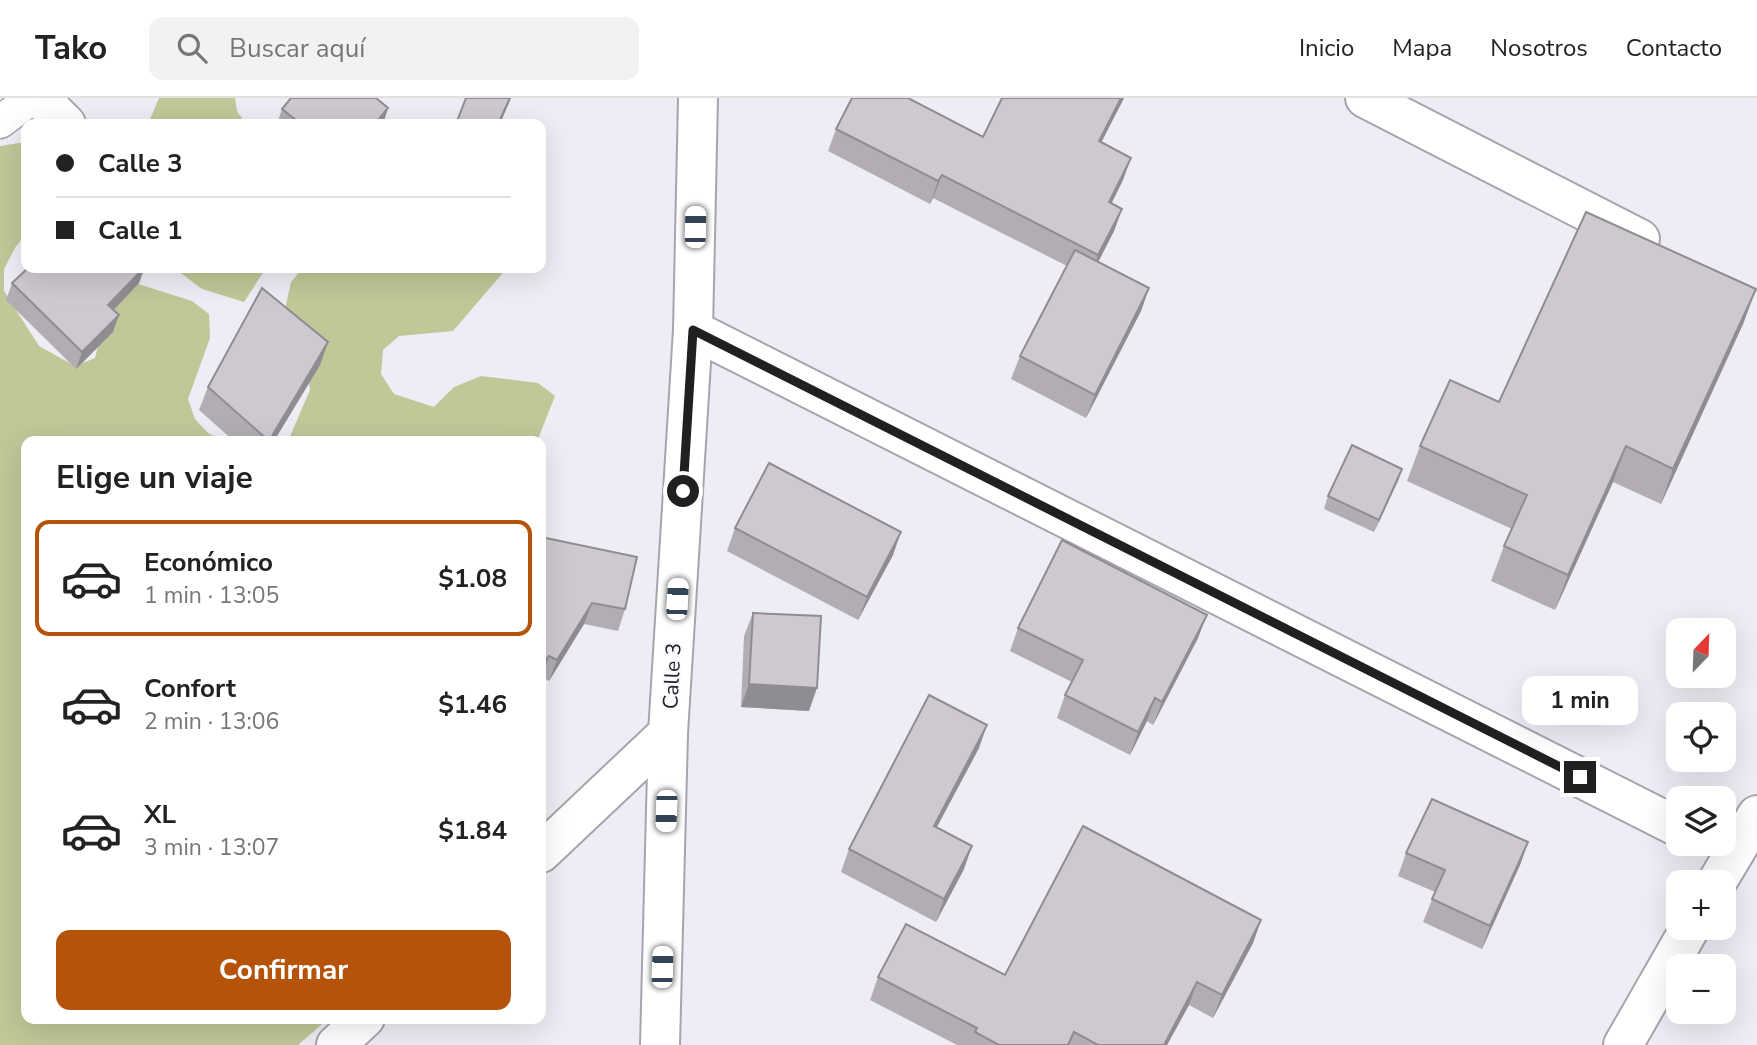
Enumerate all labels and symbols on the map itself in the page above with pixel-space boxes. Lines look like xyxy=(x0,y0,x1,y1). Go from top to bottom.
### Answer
car xyxy=(685,206,706,248)
route start xyxy=(667,475,699,507)
car xyxy=(666,577,689,621)
north arrow xyxy=(1666,618,1736,688)
street label: Calle 3 xyxy=(656,642,688,710)
callout: 1 min xyxy=(1522,676,1638,724)
route end xyxy=(1564,761,1596,793)
car xyxy=(655,790,678,832)
car xyxy=(651,946,674,988)

